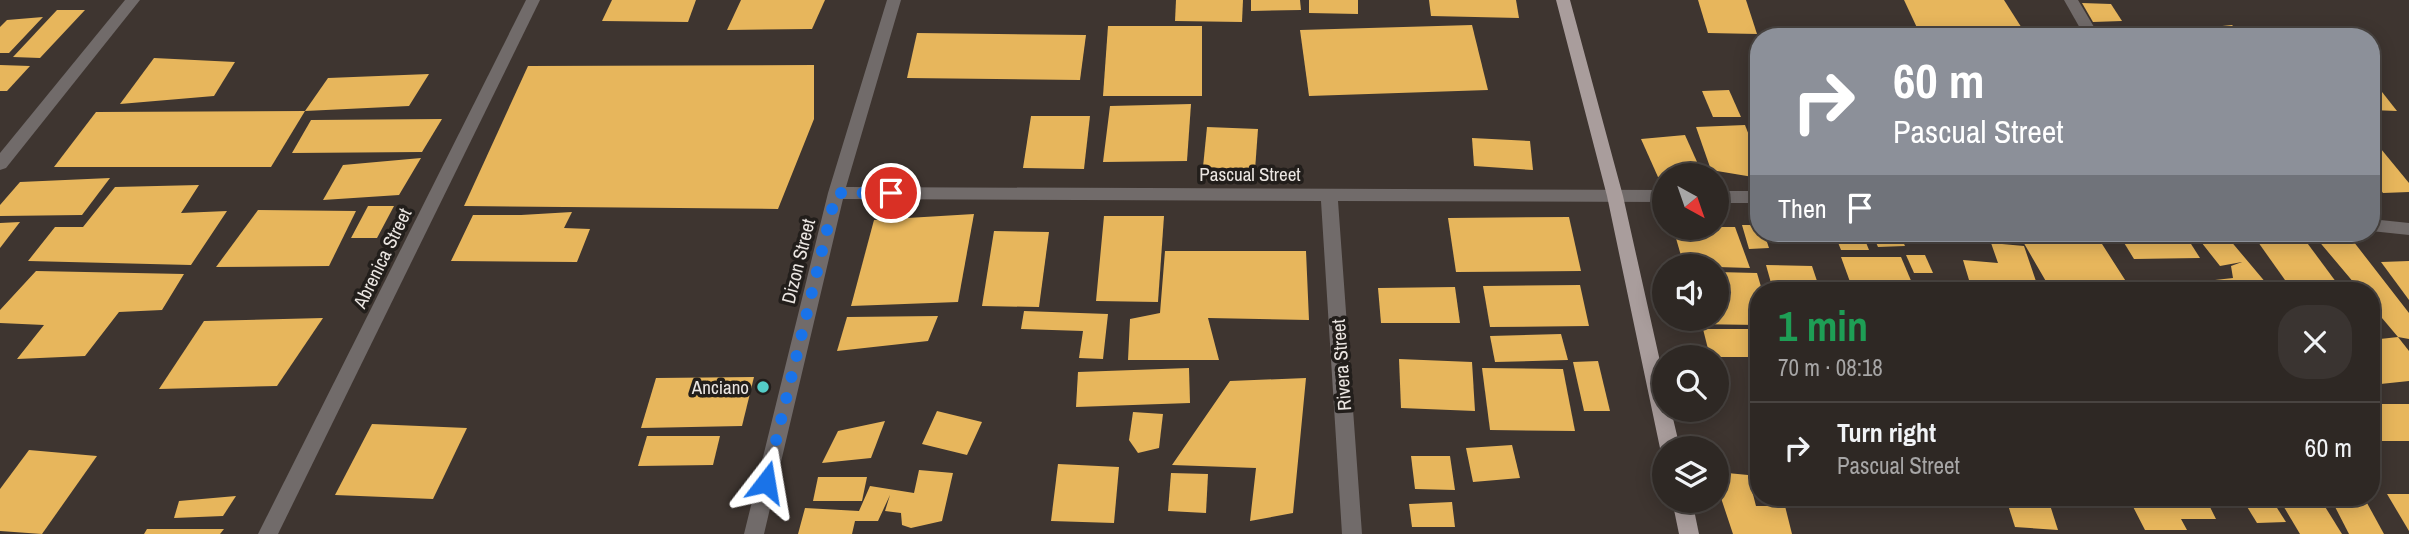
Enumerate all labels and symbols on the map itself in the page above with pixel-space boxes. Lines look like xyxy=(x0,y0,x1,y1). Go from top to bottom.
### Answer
street label: Pascual Street xyxy=(1199,161,1301,187)
pin xyxy=(861,163,921,223)
north arrow xyxy=(1652,163,1729,240)
street label: Abrenica Street xyxy=(346,203,418,313)
street label: Dizon Street xyxy=(775,215,821,306)
street label: Rivera Street xyxy=(1325,318,1357,412)
place label: Anciano xyxy=(691,374,749,400)
marker: Anciano xyxy=(755,379,771,395)
position arrow xyxy=(729,445,803,519)

